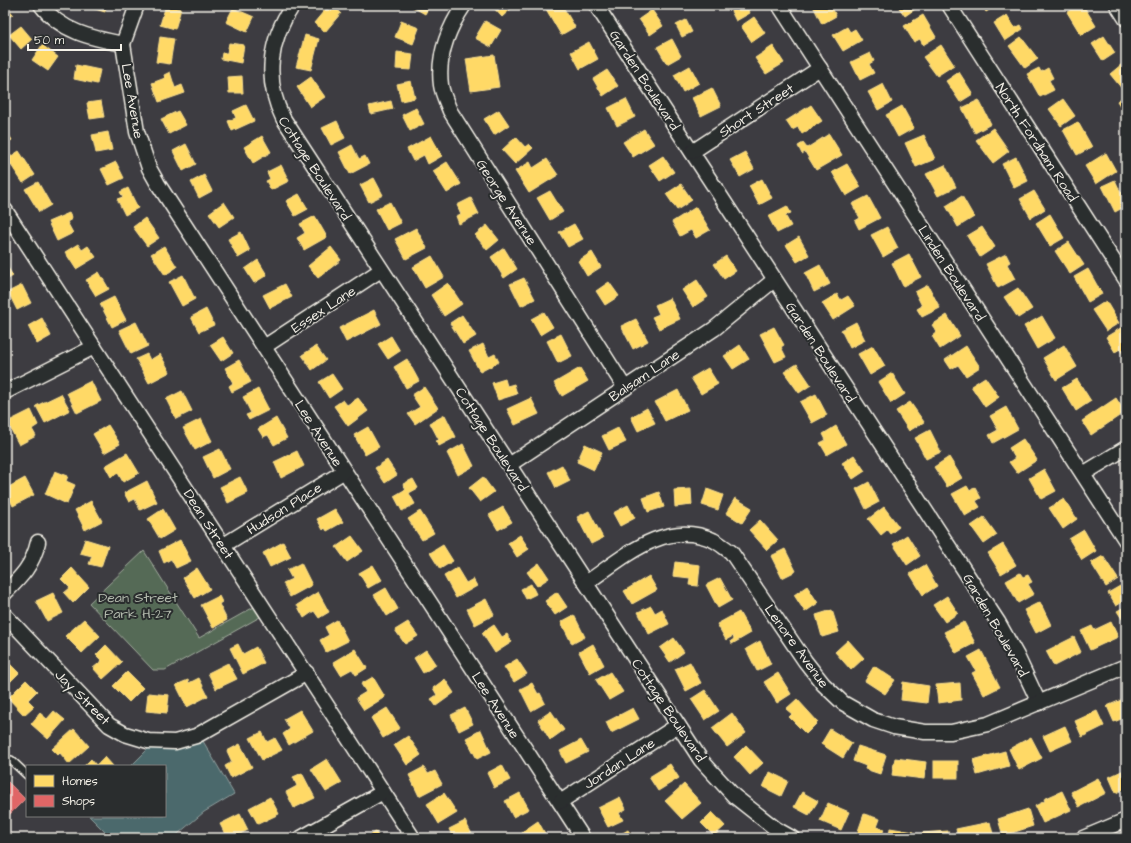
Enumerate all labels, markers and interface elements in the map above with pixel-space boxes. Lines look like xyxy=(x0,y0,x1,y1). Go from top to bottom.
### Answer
scale bar xyxy=(28,26,121,52)
street label: Garden Boulevard xyxy=(604,26,684,135)
text: 50 m xyxy=(34,32,65,49)
street label: Lee Avenue xyxy=(116,62,149,141)
street label: Short Street xyxy=(715,79,798,143)
street label: North Fordham Road xyxy=(990,79,1082,206)
street label: Cottage Boulevard xyxy=(273,113,355,225)
street label: George Avenue xyxy=(471,156,542,250)
street label: Linden Boulevard xyxy=(913,222,990,325)
street label: Essex Lane xyxy=(287,281,360,338)
street label: Garden Boulevard xyxy=(780,298,860,407)
street label: Balsam Lane xyxy=(605,345,684,407)
street label: Cottage Boulevard xyxy=(450,384,532,496)
street label: Lee Avenue xyxy=(289,396,347,471)
street label: Hudson Place xyxy=(243,478,326,540)
street label: Dean Street xyxy=(178,486,238,564)
street label: Garden Boulevard xyxy=(957,570,1033,681)
park label: Dean Street Park H-27 xyxy=(98,588,178,624)
street label: Lenore Avenue xyxy=(759,601,833,693)
street label: Cottage Boulevard xyxy=(626,655,710,766)
street label: Jay Street xyxy=(50,666,115,730)
street label: Lee Avenue xyxy=(466,668,524,743)
street label: Jordan Lane xyxy=(580,733,659,794)
legend xyxy=(26,765,166,817)
text: Homes xyxy=(62,773,98,790)
text: Shops xyxy=(62,793,95,810)

